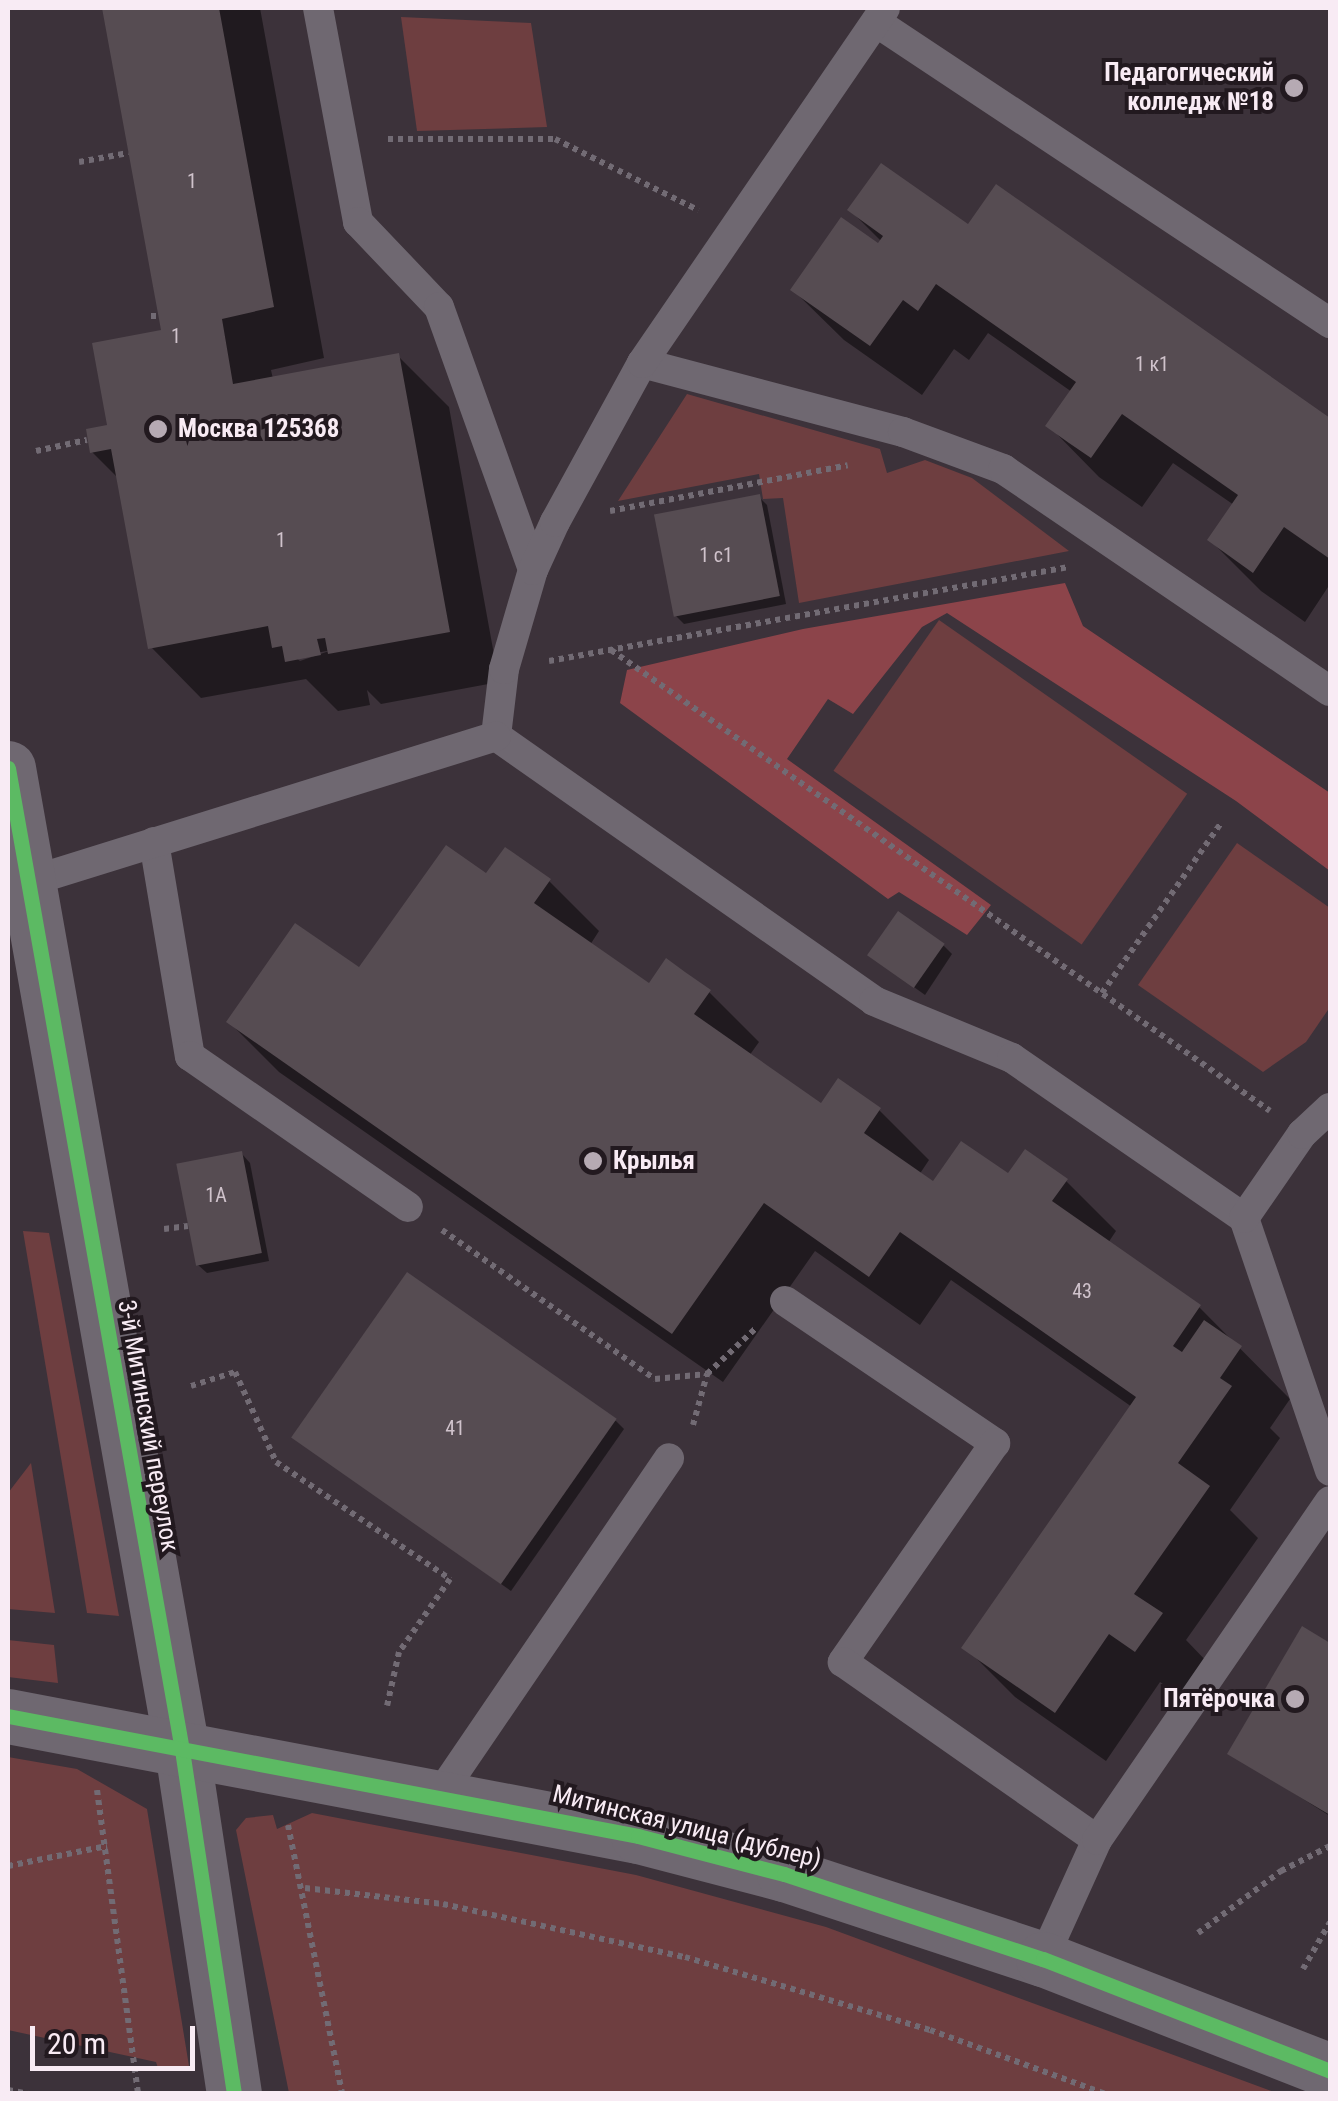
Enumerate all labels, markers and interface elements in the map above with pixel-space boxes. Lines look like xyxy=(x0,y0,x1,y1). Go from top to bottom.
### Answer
place label: Педагогический колледж №18 xyxy=(1104,59,1274,118)
marker: Педагогический колледж №18 xyxy=(1283,77,1305,99)
house number: 1 xyxy=(187,169,197,193)
house number: 1 xyxy=(171,324,181,348)
house number: 1 к1 xyxy=(1135,352,1169,376)
place label: Москва 125368 xyxy=(178,414,339,444)
marker: Москва 125368 xyxy=(147,418,169,440)
house number: 1 xyxy=(276,528,286,552)
house number: 1 с1 xyxy=(699,543,733,567)
place label: Крылья xyxy=(613,1146,695,1176)
marker: Крылья xyxy=(582,1150,604,1172)
house number: 1А xyxy=(205,1183,227,1207)
house number: 43 xyxy=(1072,1279,1092,1303)
street label: 3-й Митинский переулок xyxy=(111,1298,185,1554)
house number: 41 xyxy=(445,1416,465,1440)
place label: Пятёрочка xyxy=(1163,1684,1275,1714)
marker: Пятёрочка xyxy=(1284,1688,1306,1710)
street label: Митинская улица (дублер) xyxy=(550,1779,824,1875)
scale bar xyxy=(35,2006,200,2068)
text: 20 m xyxy=(47,2026,106,2061)

